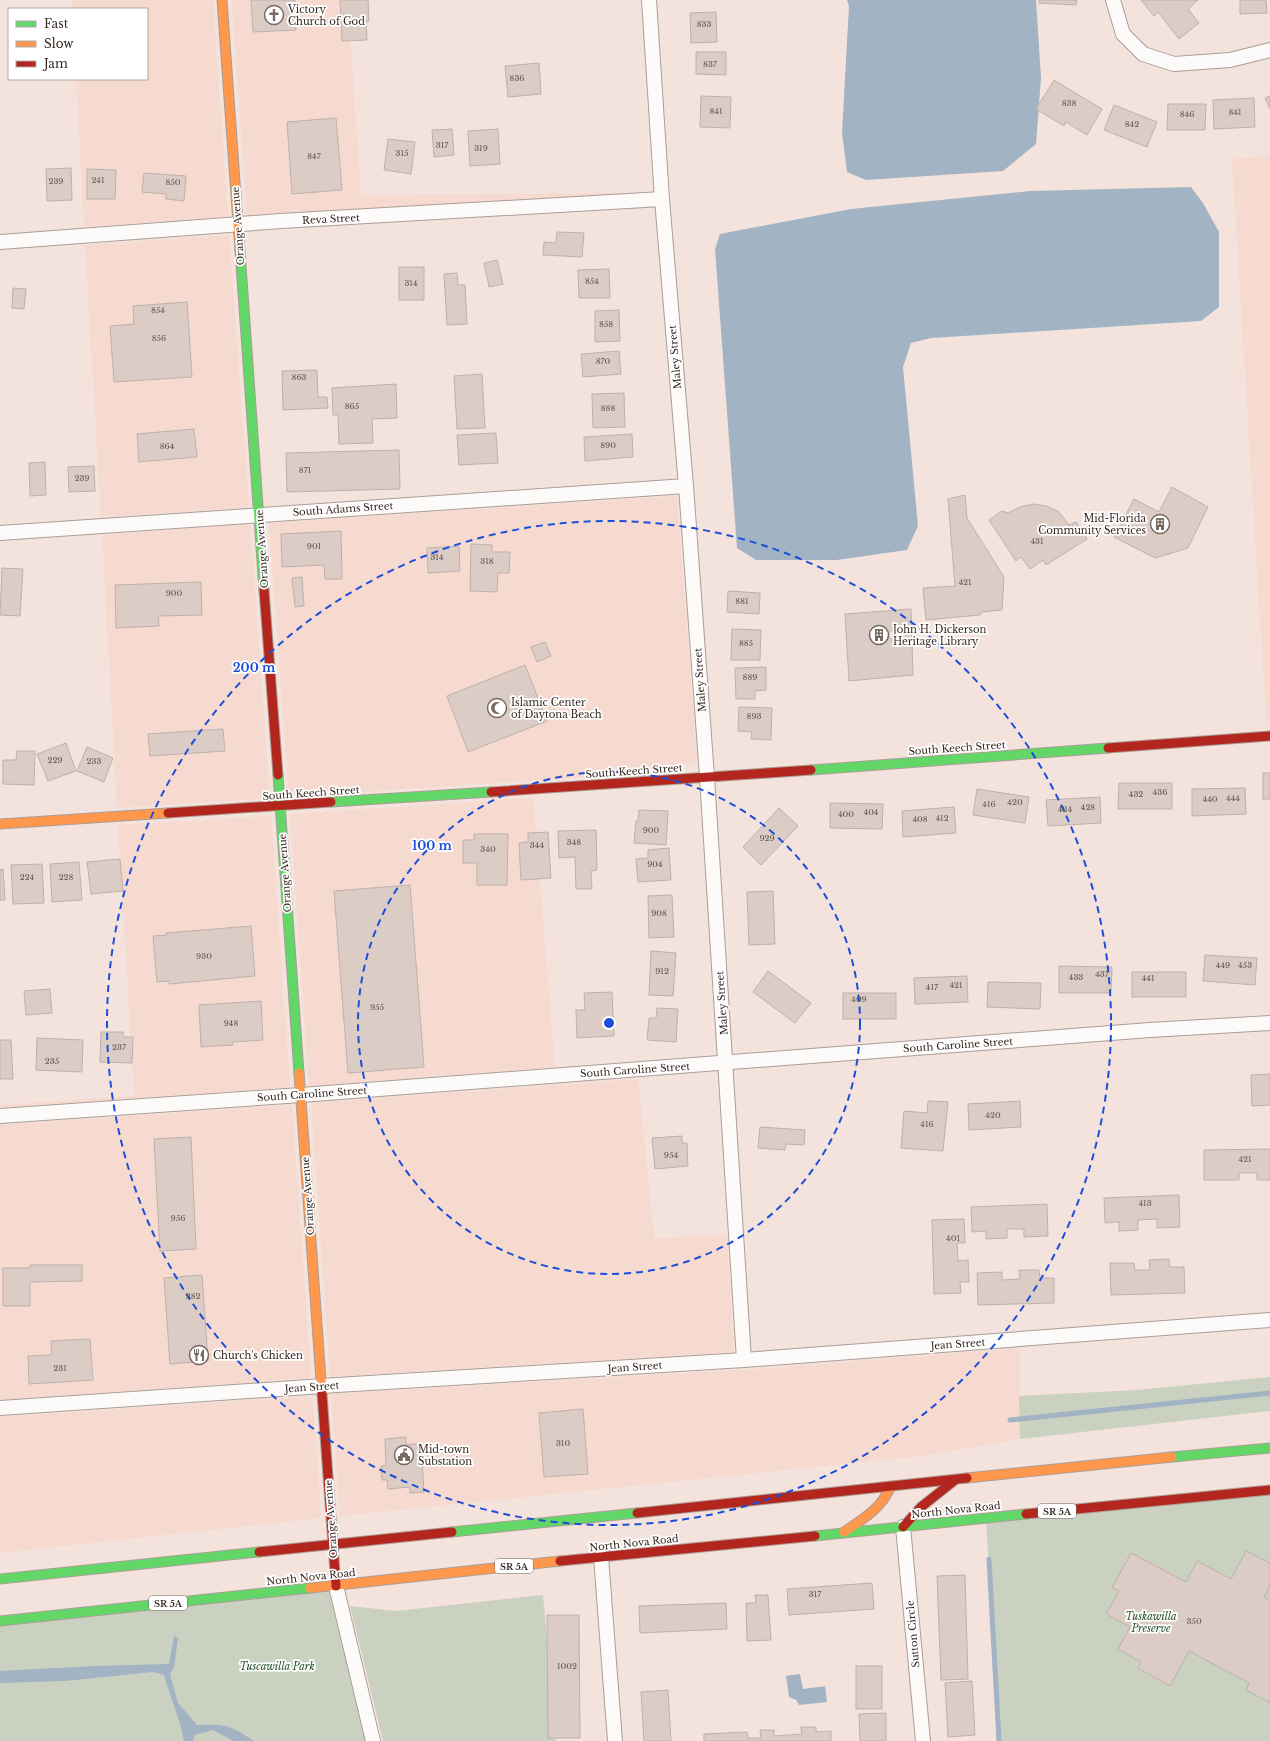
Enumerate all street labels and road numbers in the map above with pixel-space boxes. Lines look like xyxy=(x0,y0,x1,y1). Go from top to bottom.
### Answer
street label: Orange Avenue xyxy=(229,186,247,266)
street label: Reva Street xyxy=(302,211,360,227)
street label: Maley Street xyxy=(666,324,684,390)
street label: South Adams Street xyxy=(292,499,394,519)
street label: Orange Avenue xyxy=(253,509,271,589)
street label: Maley Street xyxy=(691,647,709,713)
street label: South Keech Street xyxy=(908,738,1006,758)
street label: South Keech Street xyxy=(585,761,683,781)
street label: South Keech Street xyxy=(262,783,360,803)
street label: Orange Avenue xyxy=(276,833,294,913)
street label: Maley Street xyxy=(713,970,731,1036)
street label: South Caroline Street xyxy=(903,1035,1014,1055)
street label: South Caroline Street xyxy=(580,1060,691,1080)
street label: South Caroline Street xyxy=(257,1084,368,1104)
street label: Orange Avenue xyxy=(299,1156,317,1236)
street label: Jean Street xyxy=(928,1336,986,1353)
street label: Jean Street xyxy=(605,1359,663,1376)
street label: Jean Street xyxy=(282,1379,340,1396)
street label: Orange Avenue xyxy=(322,1479,340,1559)
street label: North Nova Road xyxy=(911,1499,1001,1521)
road number: SR 5A xyxy=(1038,1504,1076,1518)
street label: North Nova Road xyxy=(589,1532,679,1554)
road number: SR 5A xyxy=(495,1559,533,1573)
street label: North Nova Road xyxy=(266,1566,356,1588)
road number: SR 5A xyxy=(149,1596,187,1610)
street label: Sutton Circle xyxy=(904,1600,922,1668)

